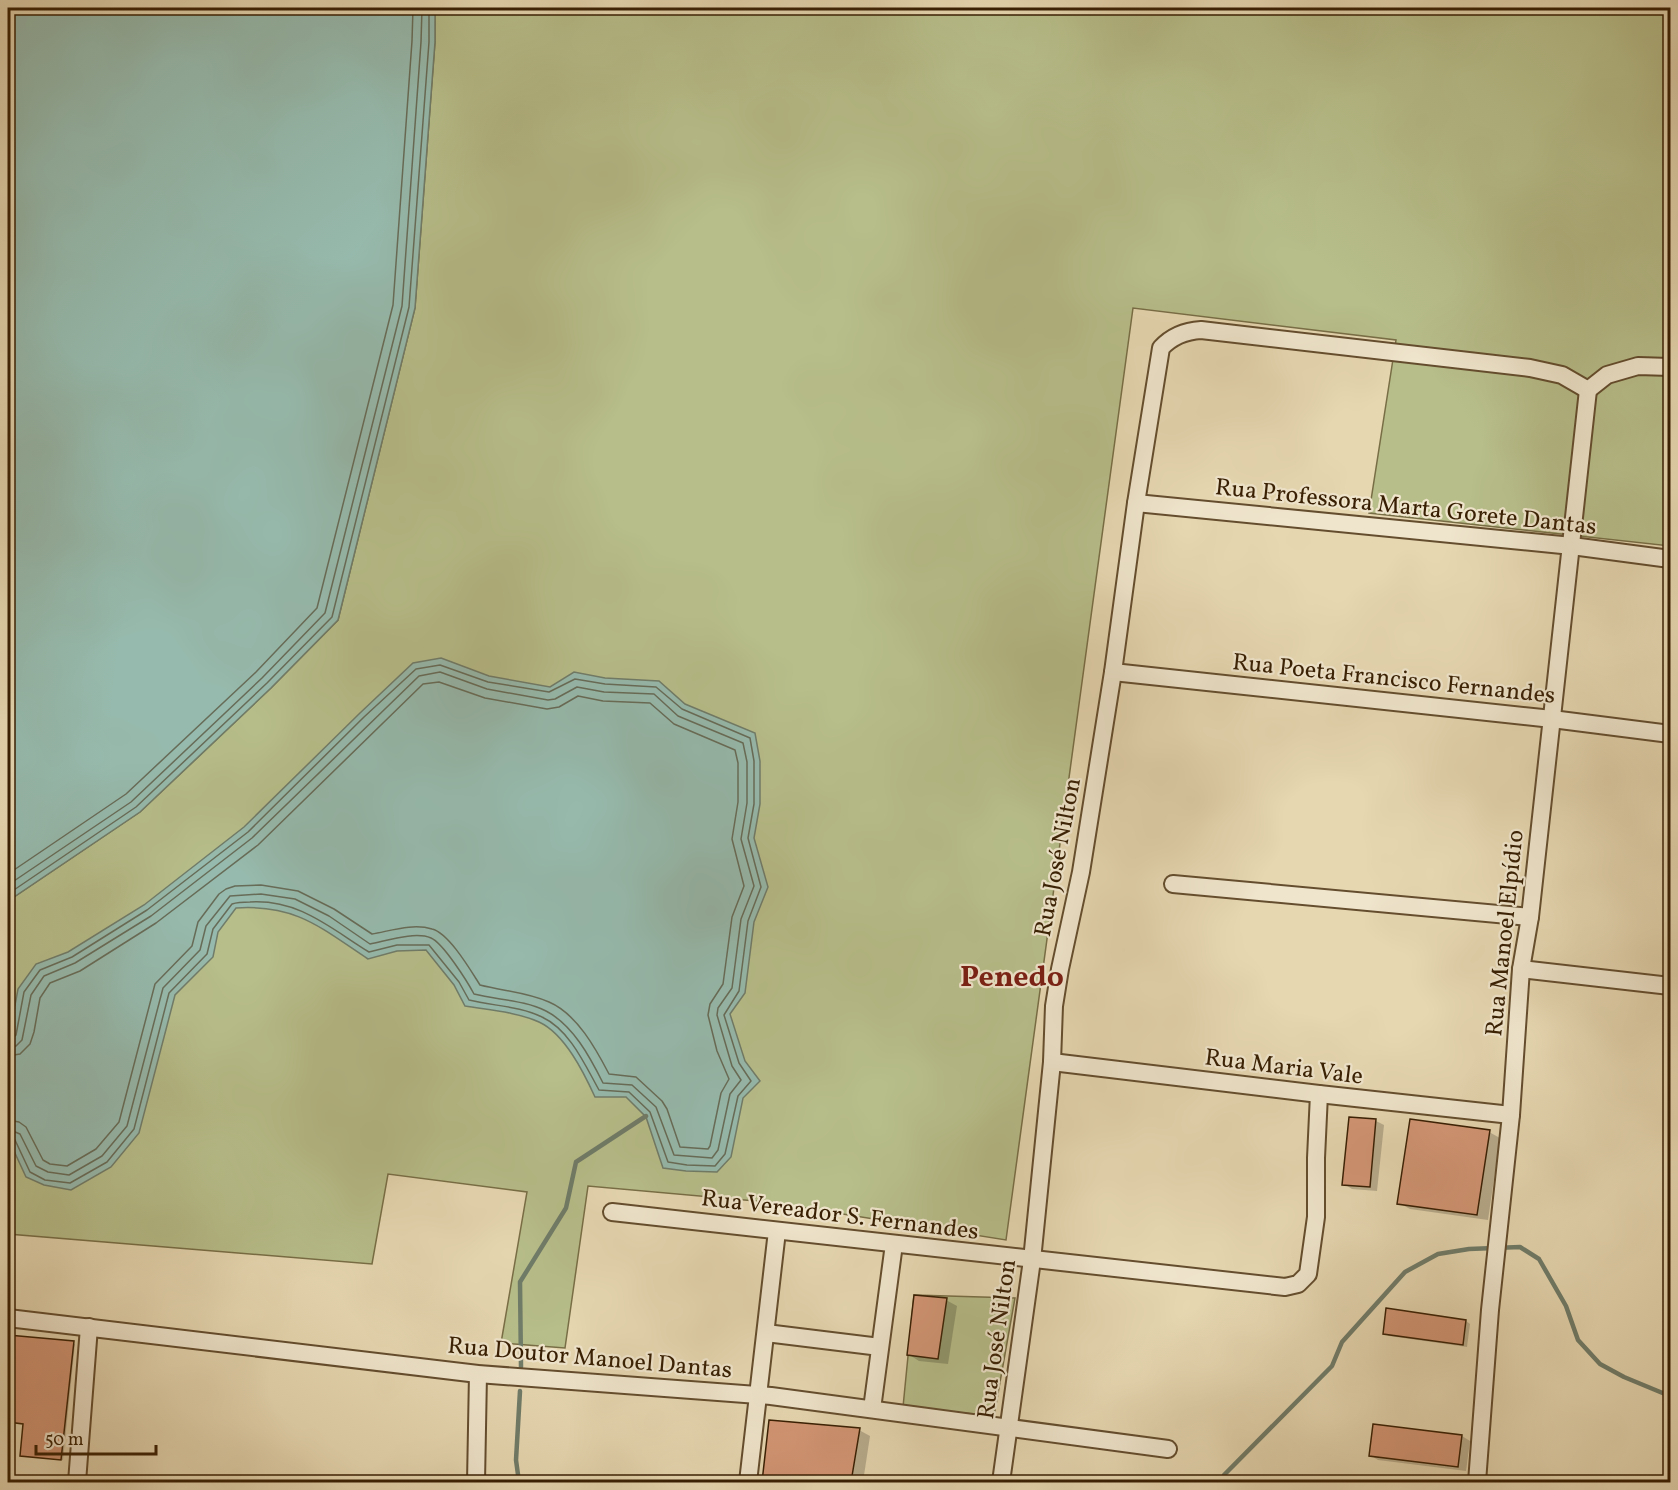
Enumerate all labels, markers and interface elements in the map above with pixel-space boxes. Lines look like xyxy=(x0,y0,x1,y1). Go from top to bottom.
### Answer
street label: Rua Professora Marta Gorete Dantas xyxy=(1213,471,1598,545)
street label: Rua Poeta Francisco Fernandes xyxy=(1231,646,1557,714)
street label: Rua José Nilton xyxy=(1027,775,1091,940)
street label: Rua Manoel Elpídio xyxy=(1478,828,1534,1038)
district label: Penedo xyxy=(960,957,1064,999)
street label: Rua Maria Vale xyxy=(1203,1041,1365,1095)
street label: Rua Vereador S. Fernandes xyxy=(699,1182,980,1250)
street label: Rua José Nilton xyxy=(970,1257,1026,1422)
street label: Rua Doutor Manoel Dantas xyxy=(446,1330,734,1388)
scale bar xyxy=(36,1418,156,1456)
text: 50 m xyxy=(45,1428,84,1453)

